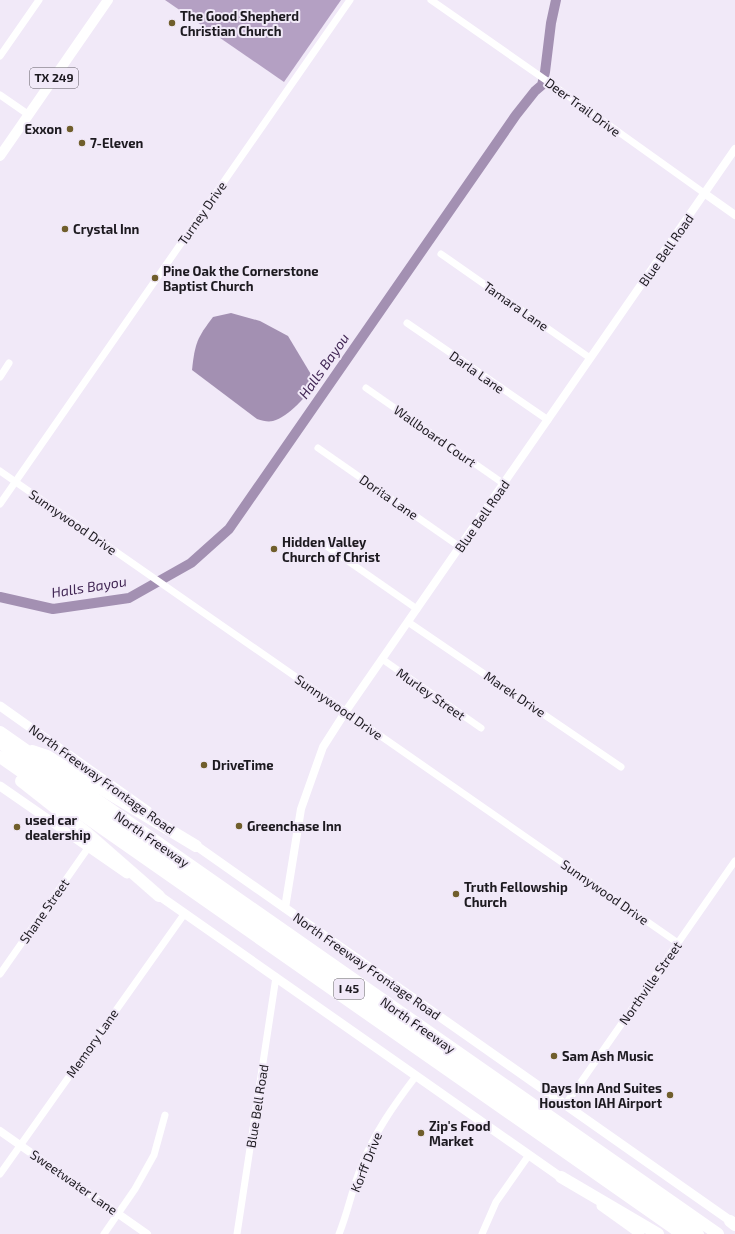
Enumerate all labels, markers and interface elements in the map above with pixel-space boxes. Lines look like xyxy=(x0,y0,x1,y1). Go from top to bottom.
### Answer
place label: The Good Shepherd Christian Church xyxy=(180,8,299,39)
marker: The Good Shepherd Christian Church xyxy=(167,18,177,28)
road number: TX 249 xyxy=(30,68,78,88)
street label: Deer Trail Drive xyxy=(542,74,624,140)
place label: Exxon xyxy=(24,121,62,137)
marker: Exxon xyxy=(65,124,75,134)
place label: 7-Eleven xyxy=(90,135,144,151)
marker: 7-Eleven xyxy=(77,138,87,148)
street label: Turney Drive xyxy=(174,178,230,248)
street label: Blue Bell Road xyxy=(635,211,697,289)
place label: Crystal Inn xyxy=(73,221,140,237)
marker: Crystal Inn xyxy=(60,224,70,234)
place label: Pine Oak the Cornerstone Baptist Church xyxy=(163,263,319,294)
marker: Pine Oak the Cornerstone Baptist Church xyxy=(150,273,160,283)
street label: Tamara Lane xyxy=(480,278,552,334)
water label: Halls Bayou xyxy=(295,330,352,402)
street label: Darla Lane xyxy=(447,347,508,397)
street label: Wallboard Court xyxy=(391,402,479,470)
street label: Dorita Lane xyxy=(357,471,421,523)
street label: Blue Bell Road xyxy=(451,477,513,555)
street label: Sunnywood Drive xyxy=(26,486,120,558)
place label: Hidden Valley Church of Christ xyxy=(282,534,381,565)
marker: Hidden Valley Church of Christ xyxy=(269,544,279,554)
water label: Halls Bayou xyxy=(50,572,128,601)
street label: Murley Street xyxy=(393,664,469,724)
street label: Marek Drive xyxy=(481,668,549,720)
street label: Sunnywood Drive xyxy=(292,671,386,743)
street label: North Freeway Frontage Road xyxy=(26,721,178,837)
place label: DriveTime xyxy=(212,757,274,773)
marker: DriveTime xyxy=(199,760,209,770)
street label: North Freeway xyxy=(112,807,193,871)
place label: used car dealership xyxy=(25,812,91,843)
place label: Greenchase Inn xyxy=(247,818,342,834)
marker: Greenchase Inn xyxy=(234,821,244,831)
marker: used car dealership xyxy=(12,822,22,832)
street label: Sunnywood Drive xyxy=(558,856,652,928)
street label: Shane Street xyxy=(16,875,72,947)
place label: Truth Fellowship Church xyxy=(464,879,568,910)
marker: Truth Fellowship Church xyxy=(451,889,461,899)
street label: North Freeway Frontage Road xyxy=(290,909,444,1023)
street label: Northville Street xyxy=(615,938,685,1028)
road number: I 45 xyxy=(334,979,364,999)
street label: North Freeway xyxy=(378,993,459,1057)
street label: Memory Lane xyxy=(62,1006,122,1080)
place label: Sam Ash Music xyxy=(562,1048,654,1064)
marker: Sam Ash Music xyxy=(549,1051,559,1061)
street label: Blue Bell Road xyxy=(242,1063,272,1149)
place label: Days Inn And Suites Houston IAH Airport xyxy=(539,1080,663,1111)
marker: Days Inn And Suites Houston IAH Airport xyxy=(665,1090,675,1100)
place label: Zip's Food Market xyxy=(429,1118,490,1149)
marker: Zip's Food Market xyxy=(416,1128,426,1138)
street label: Korff Drive xyxy=(347,1130,385,1194)
street label: Sweetwater Lane xyxy=(27,1146,121,1218)

